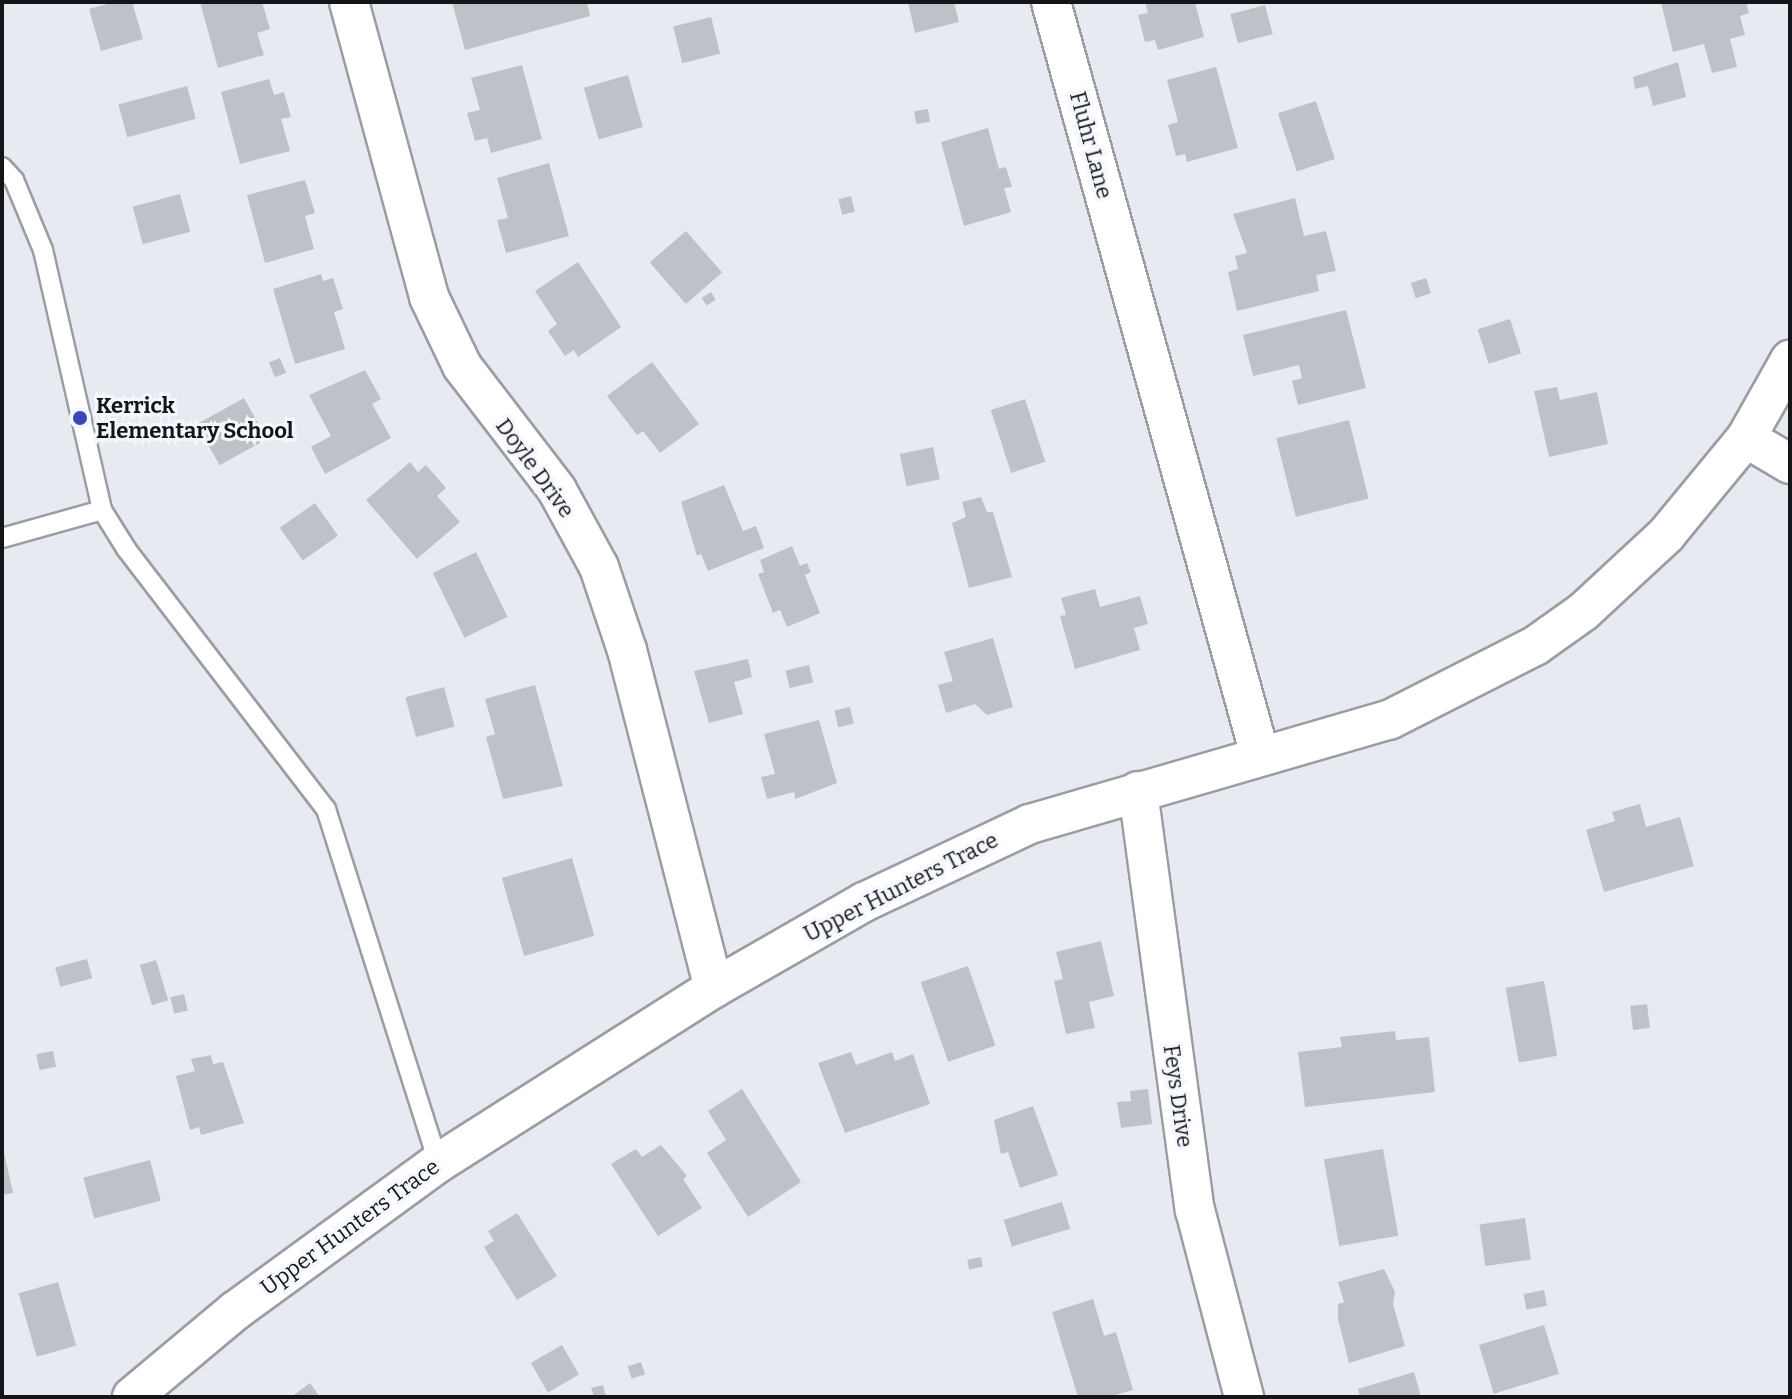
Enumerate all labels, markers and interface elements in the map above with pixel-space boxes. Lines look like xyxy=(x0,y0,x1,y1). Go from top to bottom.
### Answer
street label: Fluhr Lane xyxy=(1064,89,1118,201)
place label: Kerrick Elementary School xyxy=(96,392,294,444)
marker: Kerrick Elementary School xyxy=(71,409,89,427)
street label: Doyle Drive xyxy=(490,413,580,523)
street label: Upper Hunters Trace xyxy=(800,827,1002,947)
street label: Feys Drive xyxy=(1158,1043,1198,1149)
street label: Upper Hunters Trace xyxy=(256,1153,444,1301)

